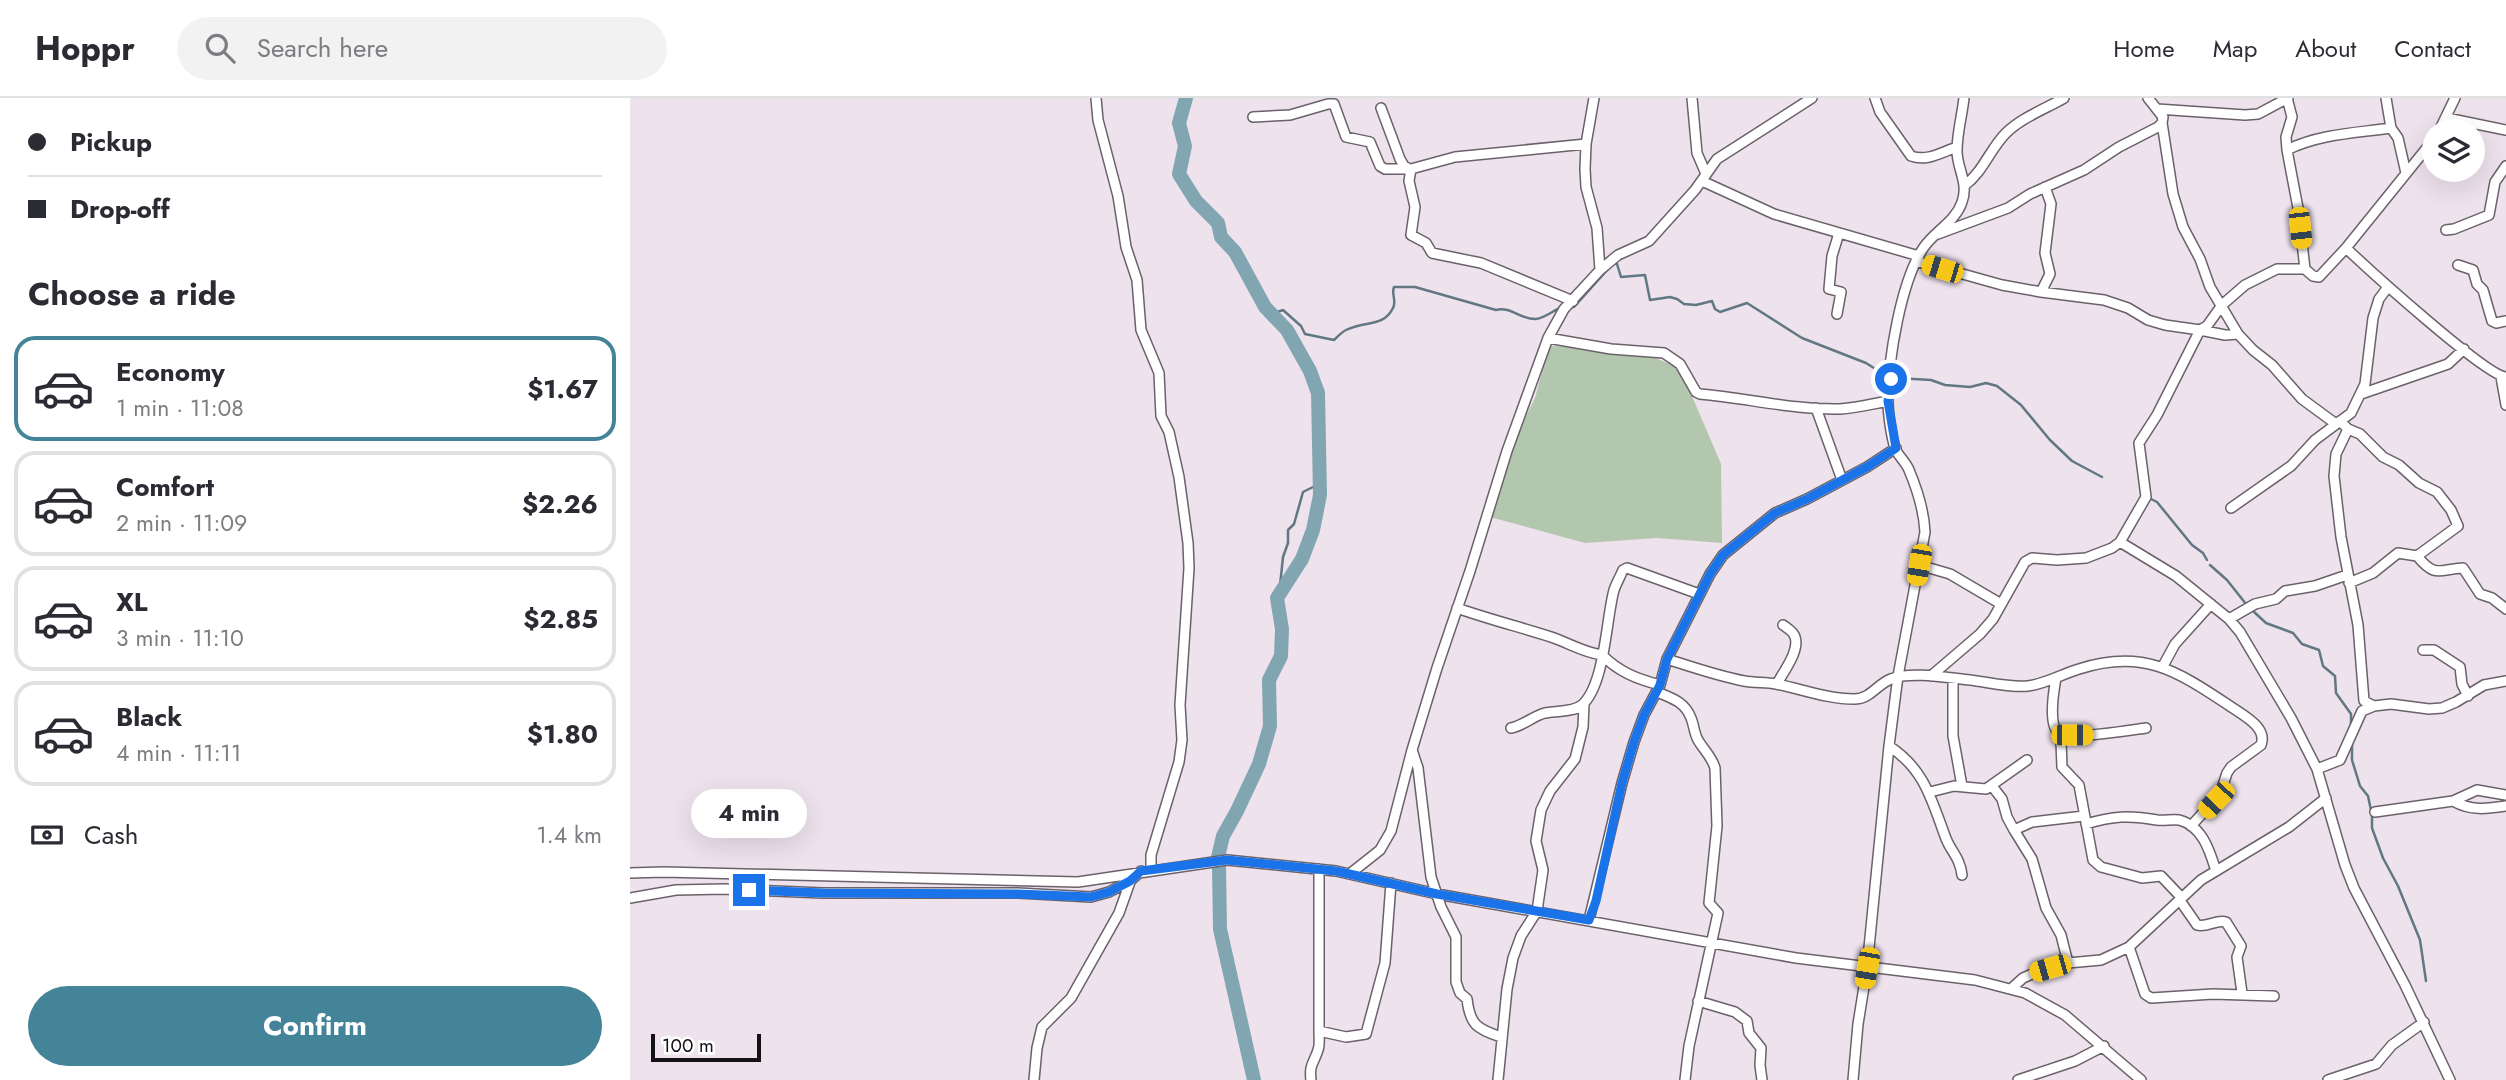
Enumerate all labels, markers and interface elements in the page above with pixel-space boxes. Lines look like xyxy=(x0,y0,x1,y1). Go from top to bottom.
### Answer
search box xyxy=(177,17,667,80)
text: Hoppr xyxy=(35,25,135,72)
icon: search xyxy=(201,29,239,67)
text: Search here xyxy=(257,29,388,67)
text: Home xyxy=(2113,31,2175,66)
text: Map xyxy=(2213,31,2257,66)
text: About xyxy=(2295,31,2356,66)
text: Contact xyxy=(2394,31,2471,66)
map controls xyxy=(2422,119,2485,182)
button: layers xyxy=(2422,119,2485,182)
text: Pickup xyxy=(70,123,152,161)
text: Drop-off xyxy=(70,190,170,228)
car xyxy=(2288,206,2313,250)
car xyxy=(1919,253,1966,285)
text: Choose a ride xyxy=(28,271,236,317)
text: Economy xyxy=(116,353,225,391)
icon: car xyxy=(32,357,95,420)
route start xyxy=(1875,363,1907,395)
text: $1.67 xyxy=(527,370,598,408)
text: 1 min · 11:08 xyxy=(116,391,244,425)
text: Comfort xyxy=(116,468,214,506)
icon: car xyxy=(32,472,95,535)
text: $2.26 xyxy=(522,485,598,523)
text: 2 min · 11:09 xyxy=(116,506,247,540)
car xyxy=(1906,542,1933,588)
text: XL xyxy=(116,583,148,621)
icon: car xyxy=(32,587,95,650)
text: $2.85 xyxy=(523,600,598,638)
text: 3 min · 11:10 xyxy=(116,621,244,655)
text: Black xyxy=(116,698,182,736)
icon: car xyxy=(32,702,95,765)
text: $1.80 xyxy=(527,715,598,753)
car xyxy=(2052,725,2094,746)
text: 4 min · 11:11 xyxy=(116,736,241,770)
car xyxy=(2194,777,2239,823)
callout: 4 min xyxy=(691,788,807,838)
text: 4 min xyxy=(718,796,780,830)
icon: cash xyxy=(28,816,66,854)
text: Cash xyxy=(84,816,138,854)
text: 1.4 km xyxy=(536,818,602,852)
route end xyxy=(733,874,765,906)
car xyxy=(1854,945,1881,991)
car xyxy=(2027,952,2074,984)
button: Confirm xyxy=(28,986,602,1066)
scale bar xyxy=(651,1031,761,1063)
text: 100 m xyxy=(662,1032,714,1059)

